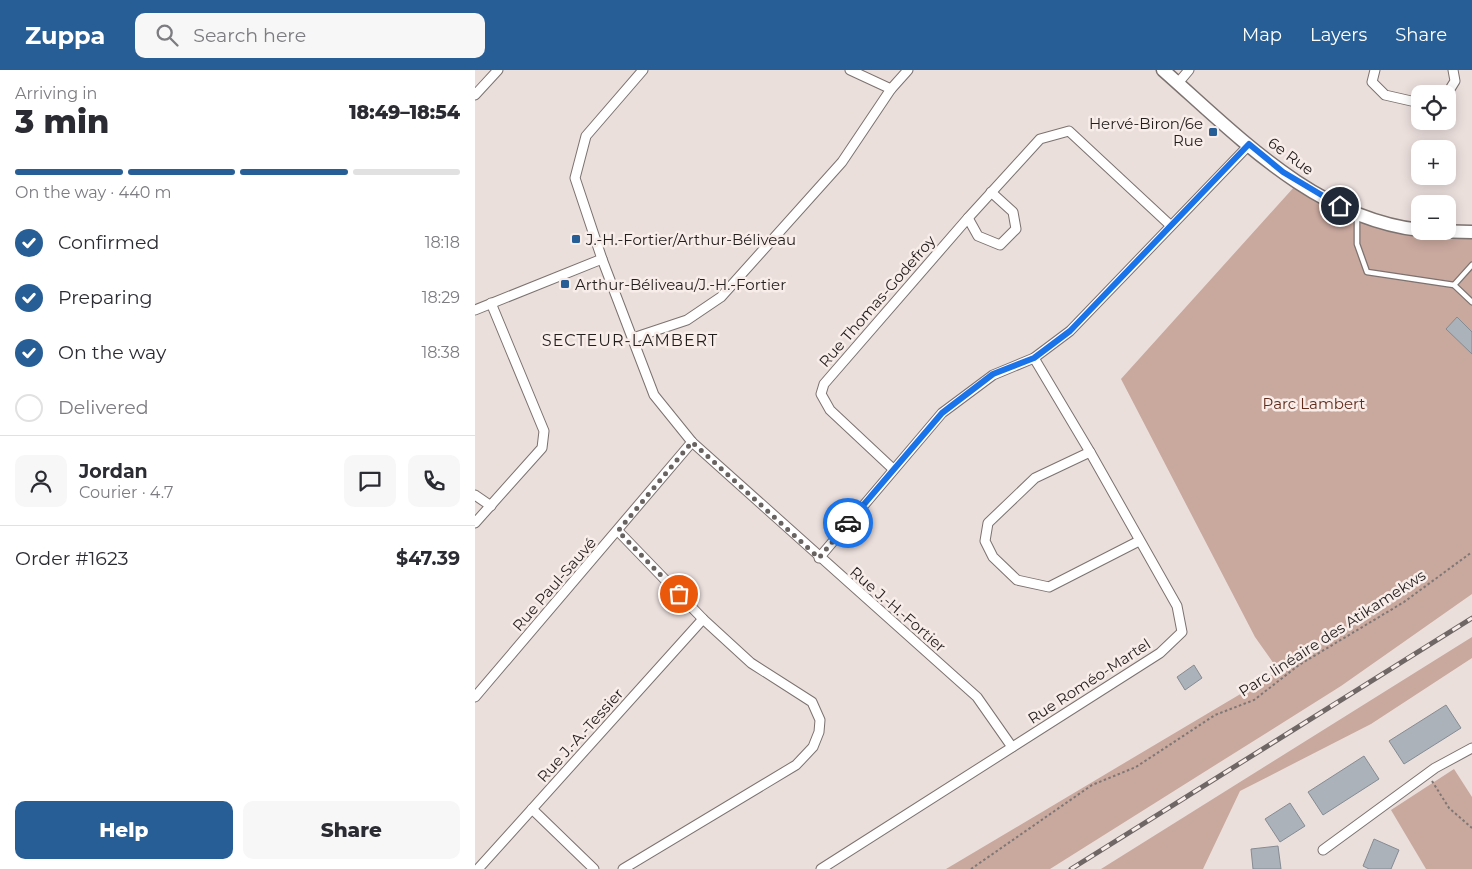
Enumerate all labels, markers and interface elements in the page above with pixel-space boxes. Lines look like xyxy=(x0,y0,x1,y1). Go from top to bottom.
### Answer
search box xyxy=(135,13,485,58)
text: Zuppa xyxy=(25,21,105,50)
icon: search xyxy=(153,21,181,49)
text: Search here xyxy=(193,24,306,47)
text: Map xyxy=(1242,24,1282,46)
text: Layers xyxy=(1310,24,1367,46)
text: Share xyxy=(1395,24,1447,46)
text: Arriving in xyxy=(15,84,97,103)
map controls xyxy=(1411,85,1456,240)
button: locate xyxy=(1411,85,1456,130)
text: 18:49–18:54 xyxy=(349,101,460,124)
text: 3 min xyxy=(15,102,109,141)
place label: Hervé-Biron/6e Rue xyxy=(1089,114,1203,150)
marker: Hervé-Biron/6e Rue xyxy=(1207,126,1219,138)
street label: 6e Rue xyxy=(1264,133,1318,179)
button: + xyxy=(1411,140,1456,185)
text: On the way · 440 m xyxy=(15,183,171,202)
pin xyxy=(1319,185,1361,227)
icon: home xyxy=(1326,192,1354,220)
button: − xyxy=(1411,195,1456,240)
icon: check xyxy=(15,229,43,257)
place label: J.-H.-Fortier/Arthur-Béliveau xyxy=(585,230,796,249)
text: Confirmed xyxy=(58,231,159,254)
street label: Rue Thomas-Godefroy xyxy=(815,231,940,371)
text: 18:18 xyxy=(425,233,460,252)
marker: J.-H.-Fortier/Arthur-Béliveau xyxy=(570,233,582,245)
place label: Arthur-Béliveau/J.-H.-Fortier xyxy=(575,275,786,294)
marker: Arthur-Béliveau/J.-H.-Fortier xyxy=(559,278,571,290)
icon: check xyxy=(15,284,43,312)
text: Preparing xyxy=(58,286,153,309)
text: 18:29 xyxy=(422,288,460,307)
district label: SECTEUR-LAMBERT xyxy=(542,331,718,350)
icon: check xyxy=(15,339,43,367)
text: On the way xyxy=(58,341,166,364)
text: 18:38 xyxy=(421,343,460,362)
park label: Parc Lambert xyxy=(1263,394,1365,413)
text: Delivered xyxy=(58,396,149,419)
button: person xyxy=(15,455,67,507)
button: chat xyxy=(344,455,396,507)
button: phone xyxy=(408,455,460,507)
text: Jordan xyxy=(79,460,148,483)
text: Courier · 4.7 xyxy=(79,483,173,502)
courier xyxy=(823,498,873,548)
icon: car xyxy=(834,509,862,537)
street label: Rue Paul-Sauvé xyxy=(508,533,600,635)
text: Order #1623 xyxy=(15,547,128,570)
text: $47.39 xyxy=(396,547,460,570)
street label: Rue J.-H.-Fortier xyxy=(846,562,950,656)
street label: Parc linéaire des Atikamekws xyxy=(1235,565,1429,701)
pin xyxy=(658,573,700,615)
icon: bag xyxy=(665,580,693,608)
street label: Rue Roméo-Martel xyxy=(1024,634,1154,728)
street label: Rue J.-A.-Tessier xyxy=(533,684,627,786)
button: Help xyxy=(15,801,233,859)
button: Share xyxy=(243,801,460,859)

